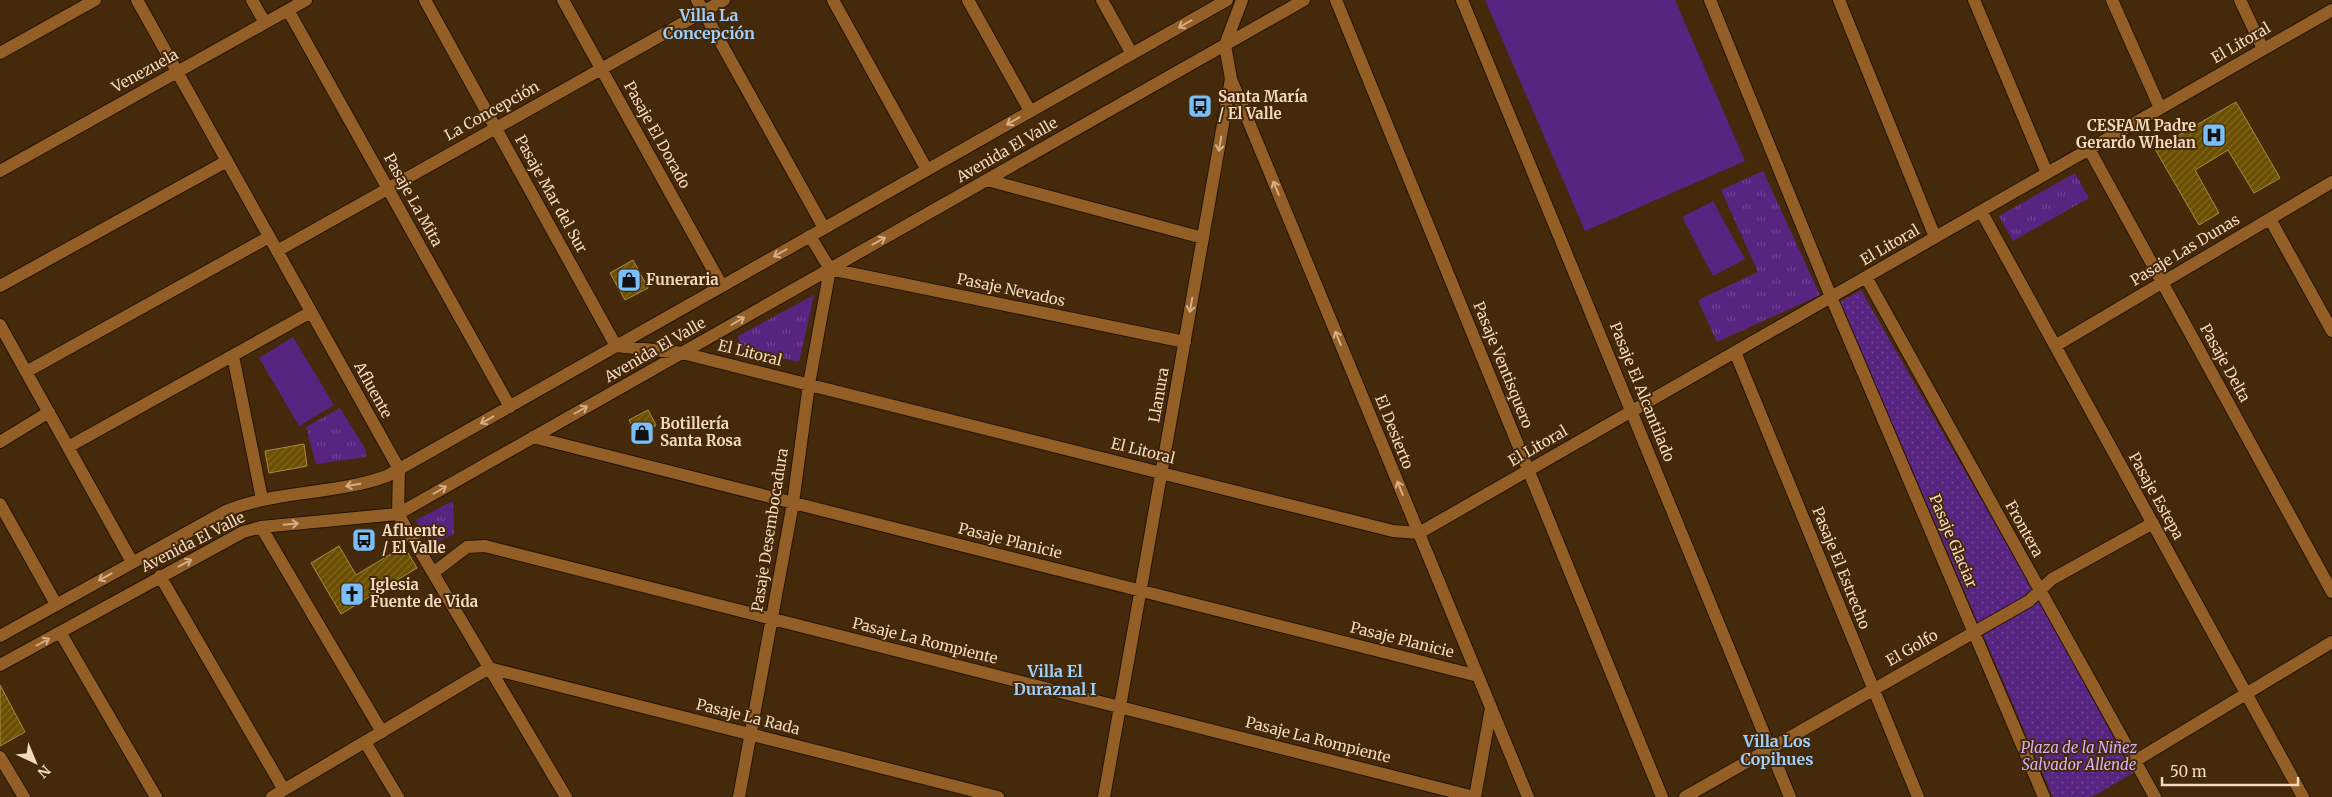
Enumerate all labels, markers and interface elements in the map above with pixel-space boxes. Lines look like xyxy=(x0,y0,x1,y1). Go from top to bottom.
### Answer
district label: Villa La Concepción xyxy=(663,5,755,43)
street label: El Litoral xyxy=(2208,18,2274,67)
one-way arrow xyxy=(1178,20,1193,29)
street label: Venezuela xyxy=(107,45,181,97)
street label: La Concepción xyxy=(441,77,543,144)
street label: Pasaje El Dorado xyxy=(620,78,695,192)
place label: Santa María / El Valle xyxy=(1218,87,1308,123)
bus stop icon: Santa María / El Valle xyxy=(1187,93,1213,119)
street label: Avenida El Valle xyxy=(952,113,1061,187)
place label: CESFAM Padre Gerardo Whelan xyxy=(2076,116,2196,152)
one-way arrow xyxy=(1007,117,1021,127)
hospital icon: CESFAM Padre Gerardo Whelan xyxy=(2201,122,2227,148)
street label: Pasaje Mar del Sur xyxy=(511,131,592,256)
one-way arrow xyxy=(1214,136,1224,152)
street label: Pasaje La Mita xyxy=(380,150,447,250)
one-way arrow xyxy=(1271,181,1280,196)
street label: Pasaje Las Dunas xyxy=(2127,209,2243,290)
street label: El Litoral xyxy=(1857,220,1923,269)
one-way arrow xyxy=(872,236,887,246)
one-way arrow xyxy=(773,248,788,258)
shop icon: Funeraria xyxy=(616,267,642,293)
street label: Pasaje Nevados xyxy=(955,269,1067,310)
place label: Funeraria xyxy=(646,270,719,289)
one-way arrow xyxy=(1186,296,1196,312)
street label: Pasaje Ventisquero xyxy=(1469,299,1538,431)
street label: Avenida El Valle xyxy=(600,313,709,387)
one-way arrow xyxy=(730,316,745,325)
street label: Pasaje El Alcantilado xyxy=(1606,319,1679,465)
street label: Pasaje Delta xyxy=(2196,320,2255,405)
one-way arrow xyxy=(1333,331,1342,346)
street label: El Litoral xyxy=(716,335,784,370)
street label: Afluente xyxy=(350,357,397,421)
street label: Llanura xyxy=(1144,366,1173,424)
street label: El Desierto xyxy=(1371,392,1418,472)
one-way arrow xyxy=(574,404,588,414)
place label: Botillería Santa Rosa xyxy=(660,414,742,450)
one-way arrow xyxy=(480,415,494,425)
shop icon: Botillería Santa Rosa xyxy=(629,420,655,446)
street label: El Litoral xyxy=(1505,421,1571,470)
street label: El Litoral xyxy=(1109,433,1177,468)
street label: Pasaje Desembocadura xyxy=(747,447,792,613)
street label: Pasaje Estepa xyxy=(2125,449,2188,543)
one-way arrow xyxy=(345,480,361,490)
one-way arrow xyxy=(1395,481,1404,496)
one-way arrow xyxy=(432,484,447,494)
street label: Pasaje Glaciar xyxy=(1925,491,1982,591)
street label: Frontera xyxy=(2001,497,2048,560)
street label: Pasaje El Estrecho xyxy=(1808,504,1875,632)
street label: Avenida El Valle xyxy=(137,507,248,576)
street label: Pasaje Planicie xyxy=(956,518,1064,563)
one-way arrow xyxy=(282,519,298,529)
place label: Afluente / El Valle xyxy=(381,521,446,557)
bus stop icon: Afluente / El Valle xyxy=(351,527,377,553)
one-way arrow xyxy=(177,558,192,567)
one-way arrow xyxy=(99,572,113,582)
place label: Iglesia Fuente de Vida xyxy=(370,575,479,611)
church icon: Iglesia Fuente de Vida xyxy=(339,581,365,607)
street label: Pasaje La Rompiente xyxy=(851,613,1000,668)
street label: Pasaje Planicie xyxy=(1348,617,1456,662)
street label: El Golfo xyxy=(1882,625,1941,670)
one-way arrow xyxy=(35,637,50,646)
district label: Villa El Duraznal I xyxy=(1014,661,1096,699)
street label: Pasaje La Rada xyxy=(694,694,802,739)
street label: Pasaje La Rompiente xyxy=(1244,712,1393,767)
district label: Villa Los Copihues xyxy=(1741,731,1813,769)
north arrow xyxy=(10,737,60,787)
park label: Plaza de la Niñez Salvador Allende xyxy=(2021,738,2138,774)
scale bar xyxy=(2162,754,2298,786)
text: N xyxy=(34,761,54,782)
text: 50 m xyxy=(2170,762,2207,781)

